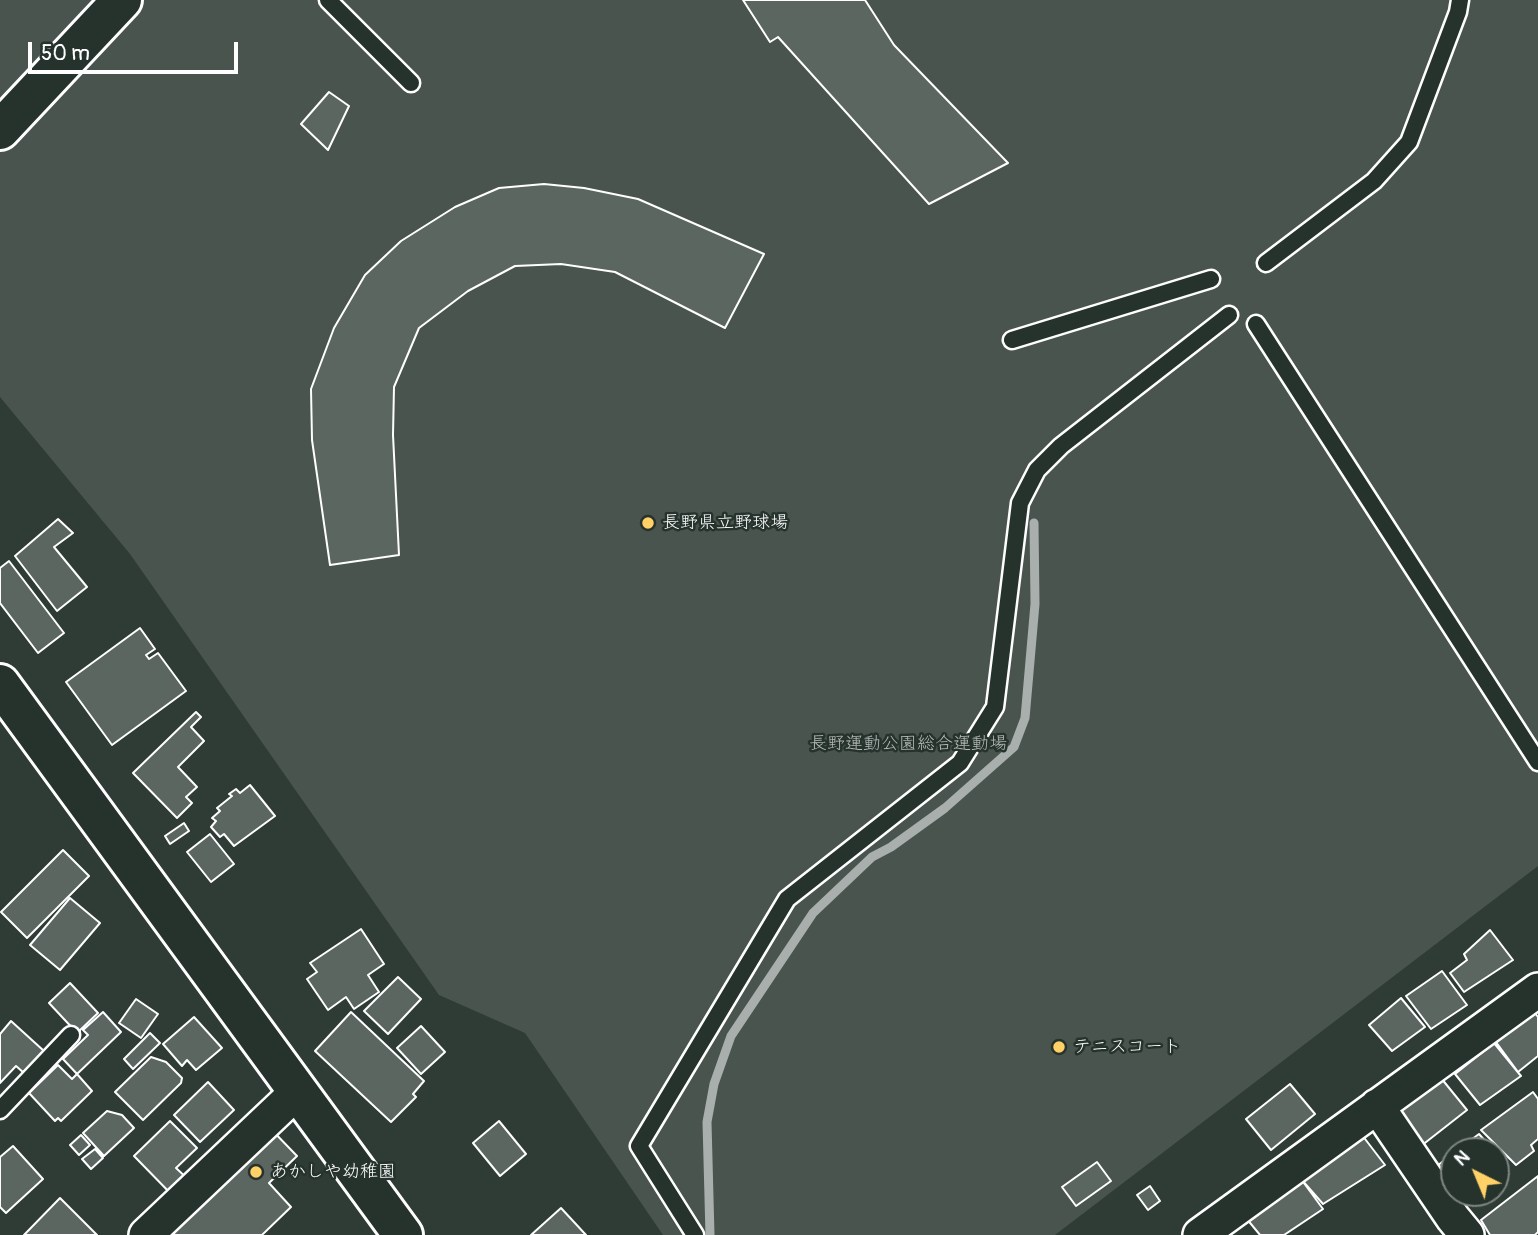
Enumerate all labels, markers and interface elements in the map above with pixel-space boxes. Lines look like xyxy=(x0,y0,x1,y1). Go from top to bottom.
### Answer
scale bar xyxy=(32,28,242,72)
text: 50 m xyxy=(41,40,90,67)
place label: 長野県立野球場 xyxy=(662,512,788,534)
marker: 長野県立野球場 xyxy=(640,515,656,531)
park label: 長野運動公園総合運動場 xyxy=(809,733,1007,755)
place label: テニスコート xyxy=(1073,1036,1181,1058)
marker: テニスコート xyxy=(1051,1039,1067,1055)
north arrow xyxy=(1440,1137,1510,1207)
text: N xyxy=(1449,1145,1475,1171)
place label: あかしや幼稚園 xyxy=(270,1161,396,1183)
marker: あかしや幼稚園 xyxy=(248,1164,264,1180)

